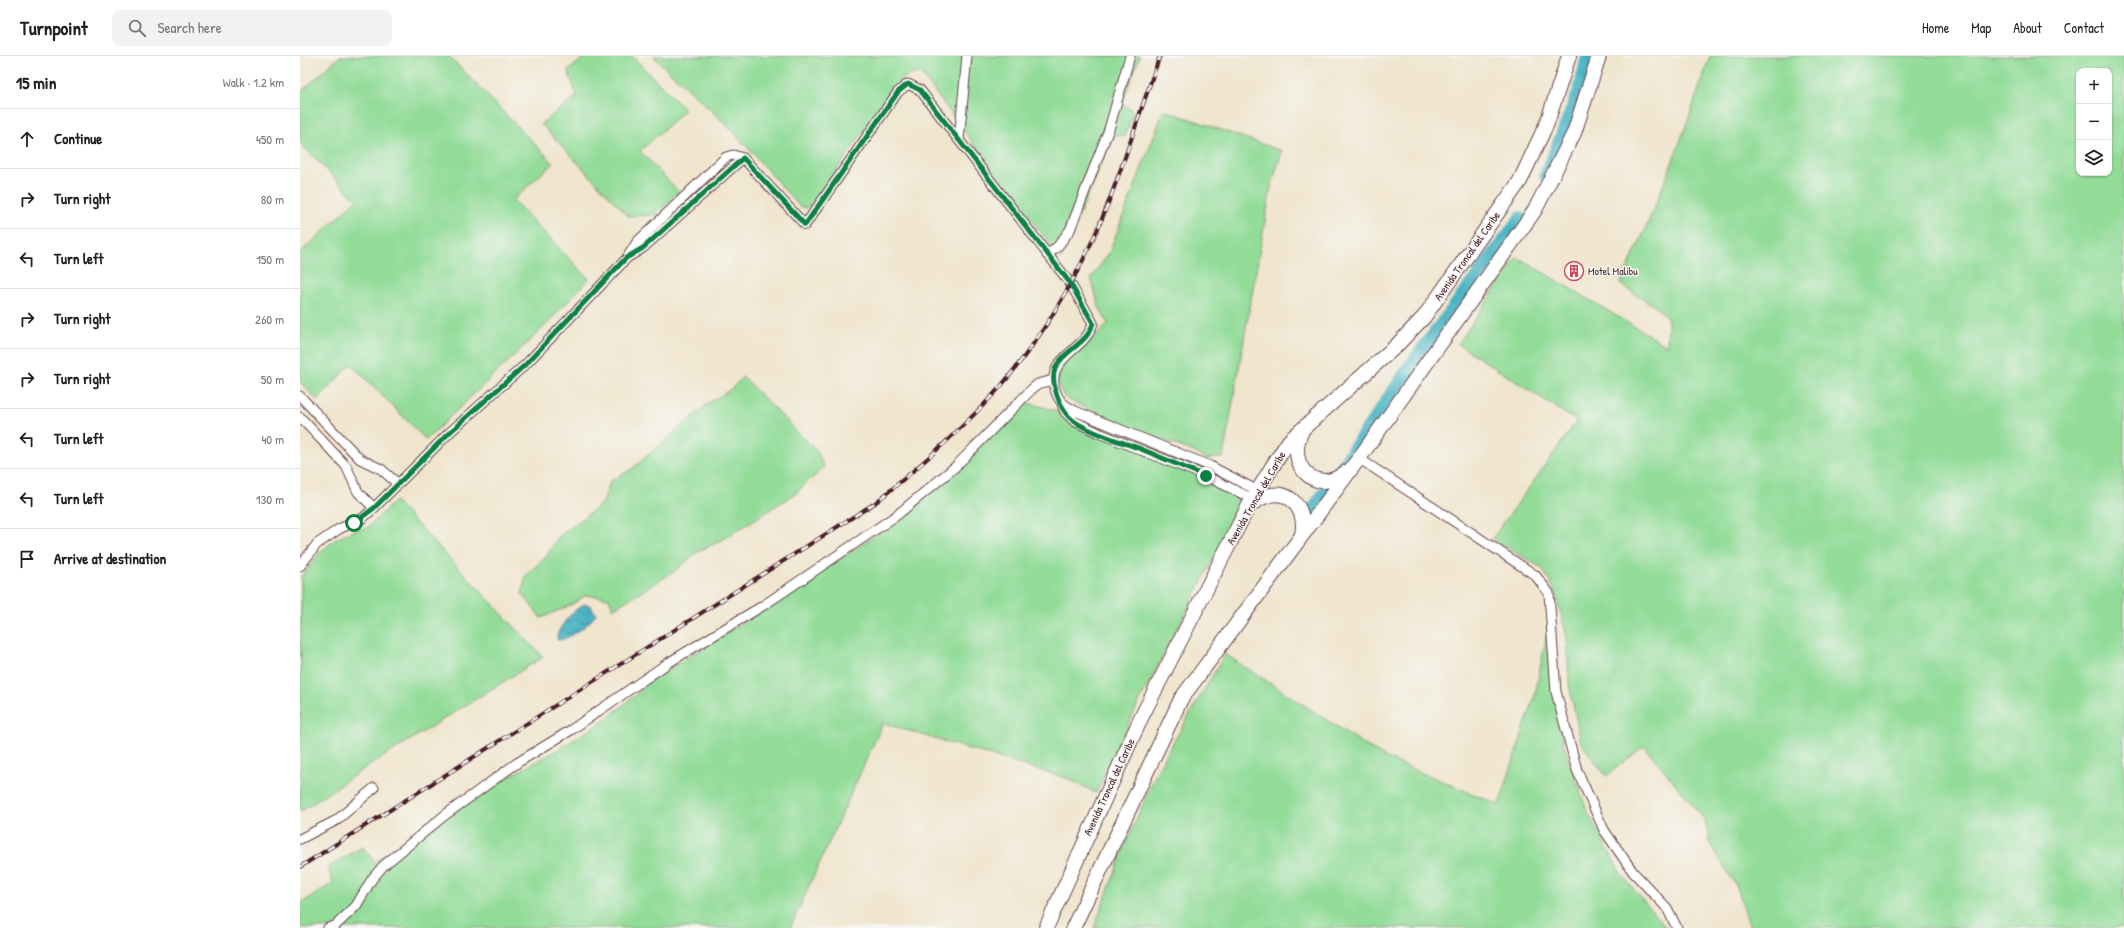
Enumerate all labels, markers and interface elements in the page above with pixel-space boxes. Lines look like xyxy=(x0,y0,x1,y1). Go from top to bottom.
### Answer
search box xyxy=(112,10,392,46)
text: Turnpoint xyxy=(20,15,88,41)
icon: search xyxy=(126,17,148,39)
text: Search here xyxy=(158,17,222,38)
text: Home xyxy=(1922,18,1949,37)
text: Map xyxy=(1971,18,1991,37)
text: About xyxy=(2013,18,2042,37)
text: Contact xyxy=(2064,18,2104,37)
map controls xyxy=(2076,68,2112,176)
button: + xyxy=(2076,68,2112,104)
text: 15 min xyxy=(16,71,56,94)
text: Walk · 1.2 km xyxy=(223,73,284,91)
button: − xyxy=(2076,104,2112,140)
icon: ahead xyxy=(16,128,38,150)
text: Continue xyxy=(54,128,102,149)
text: 450 m xyxy=(256,130,284,148)
button: layers xyxy=(2076,140,2112,176)
icon: right xyxy=(16,188,38,210)
text: Turn right xyxy=(54,188,110,209)
text: 80 m xyxy=(261,190,284,208)
street label: Avenida Troncal del Caribe xyxy=(1431,208,1503,303)
icon: left xyxy=(16,248,38,270)
text: Turn left xyxy=(54,248,104,269)
text: 150 m xyxy=(256,250,284,268)
building icon: Motel Malibu xyxy=(1563,260,1585,282)
place label: Motel Malibu xyxy=(1588,264,1638,278)
icon: right xyxy=(16,308,38,330)
text: Turn right xyxy=(54,308,110,329)
text: 260 m xyxy=(255,310,284,328)
icon: right xyxy=(16,368,38,390)
text: Turn right xyxy=(54,368,110,389)
text: 50 m xyxy=(261,370,284,388)
icon: left xyxy=(16,428,38,450)
text: Turn left xyxy=(54,428,104,449)
text: 40 m xyxy=(261,430,284,448)
street label: Avenida Troncal del Caribe xyxy=(1224,448,1289,547)
route end xyxy=(1197,467,1215,485)
icon: left xyxy=(16,488,38,510)
text: Turn left xyxy=(54,488,104,509)
text: 130 m xyxy=(256,490,284,508)
route start xyxy=(345,514,363,532)
icon: arrive xyxy=(16,548,38,570)
text: Arrive at destination xyxy=(54,548,166,569)
street label: Avenida Troncal del Caribe xyxy=(1080,736,1138,838)

